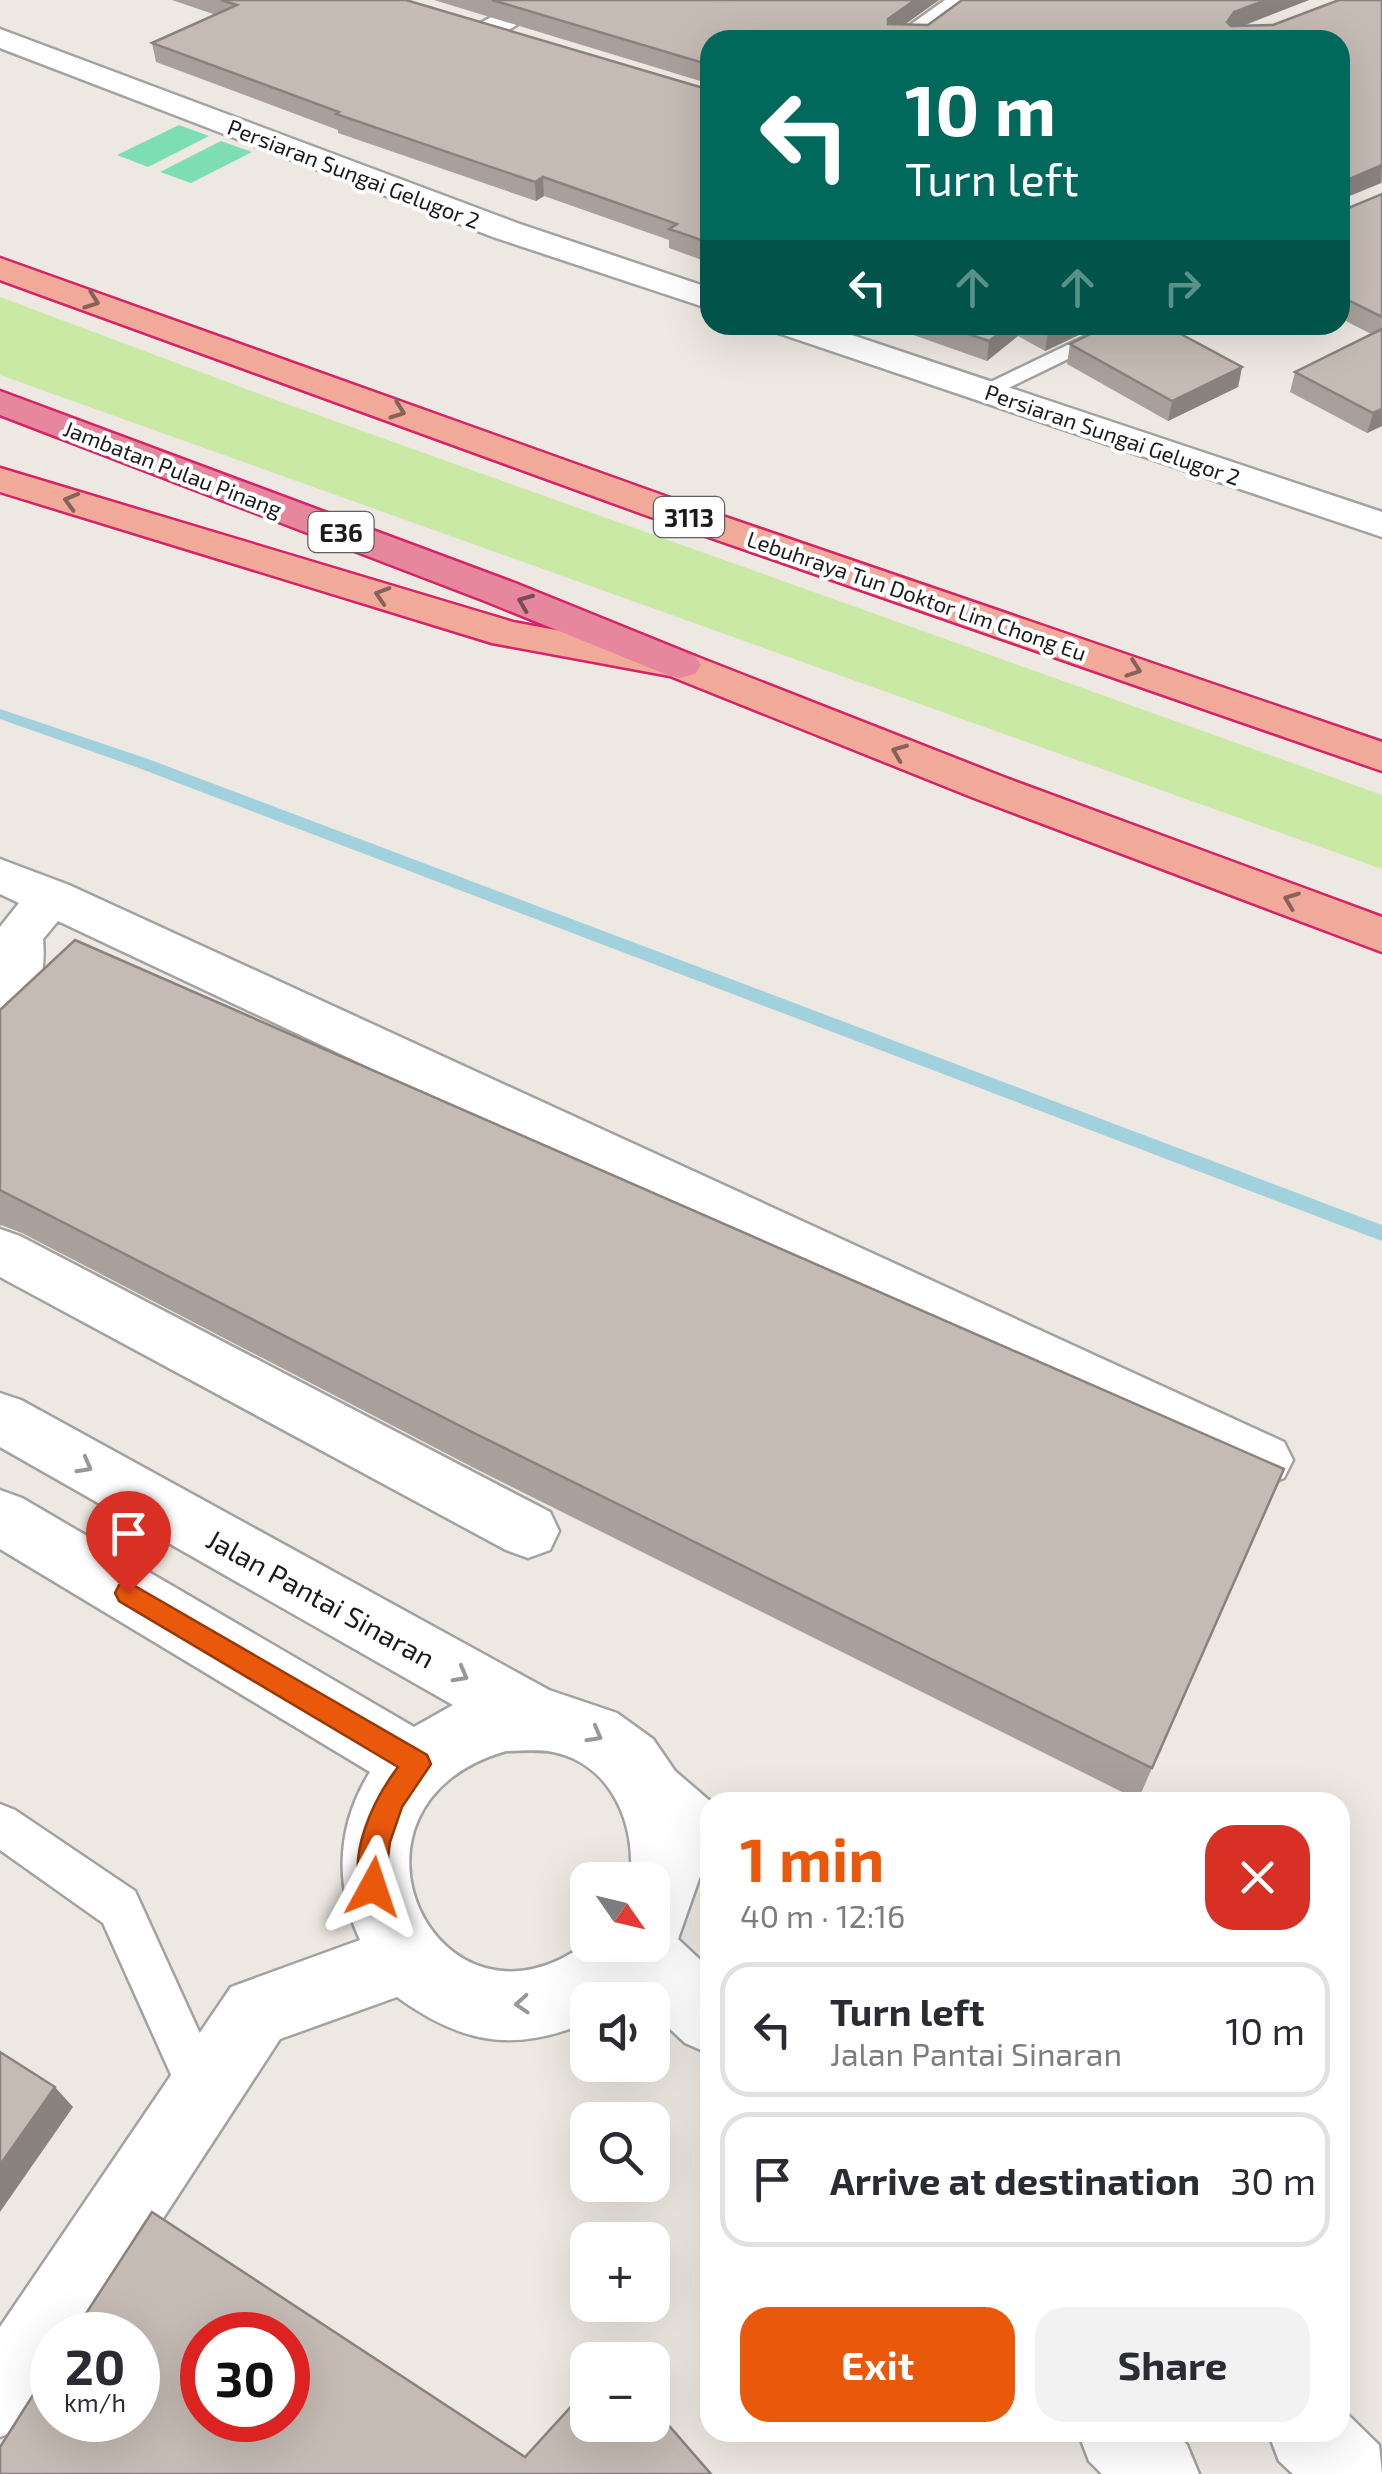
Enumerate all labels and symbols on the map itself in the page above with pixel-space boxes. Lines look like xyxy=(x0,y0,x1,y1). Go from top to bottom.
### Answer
street label: Persiaran Sungai Gelugor 2 xyxy=(224,113,484,233)
one-way arrow xyxy=(82,289,99,310)
street label: Persiaran Sungai Gelugor 2 xyxy=(982,378,1244,490)
one-way arrow xyxy=(388,399,405,420)
street label: Jambatan Pulau Pinang xyxy=(60,414,286,522)
one-way arrow xyxy=(63,492,80,513)
road number: 3113 xyxy=(654,497,724,537)
road number: E36 xyxy=(308,512,374,552)
street label: Lebuhraya Tun Doktor Lim Chong Eu xyxy=(744,525,1090,665)
one-way arrow xyxy=(374,586,391,606)
one-way arrow xyxy=(517,594,535,614)
one-way arrow xyxy=(1124,658,1141,678)
one-way arrow xyxy=(892,744,909,764)
one-way arrow xyxy=(1283,892,1300,912)
one-way arrow xyxy=(74,1453,92,1473)
pin xyxy=(86,1491,171,1594)
street label: Jalan Pantai Sinaran xyxy=(201,1521,441,1675)
one-way arrow xyxy=(450,1663,468,1683)
one-way arrow xyxy=(584,1723,602,1743)
position arrow xyxy=(321,1835,425,1939)
north arrow xyxy=(570,1862,670,1962)
one-way arrow xyxy=(514,1993,530,2015)
speed limit sign: 30 xyxy=(180,2312,310,2442)

